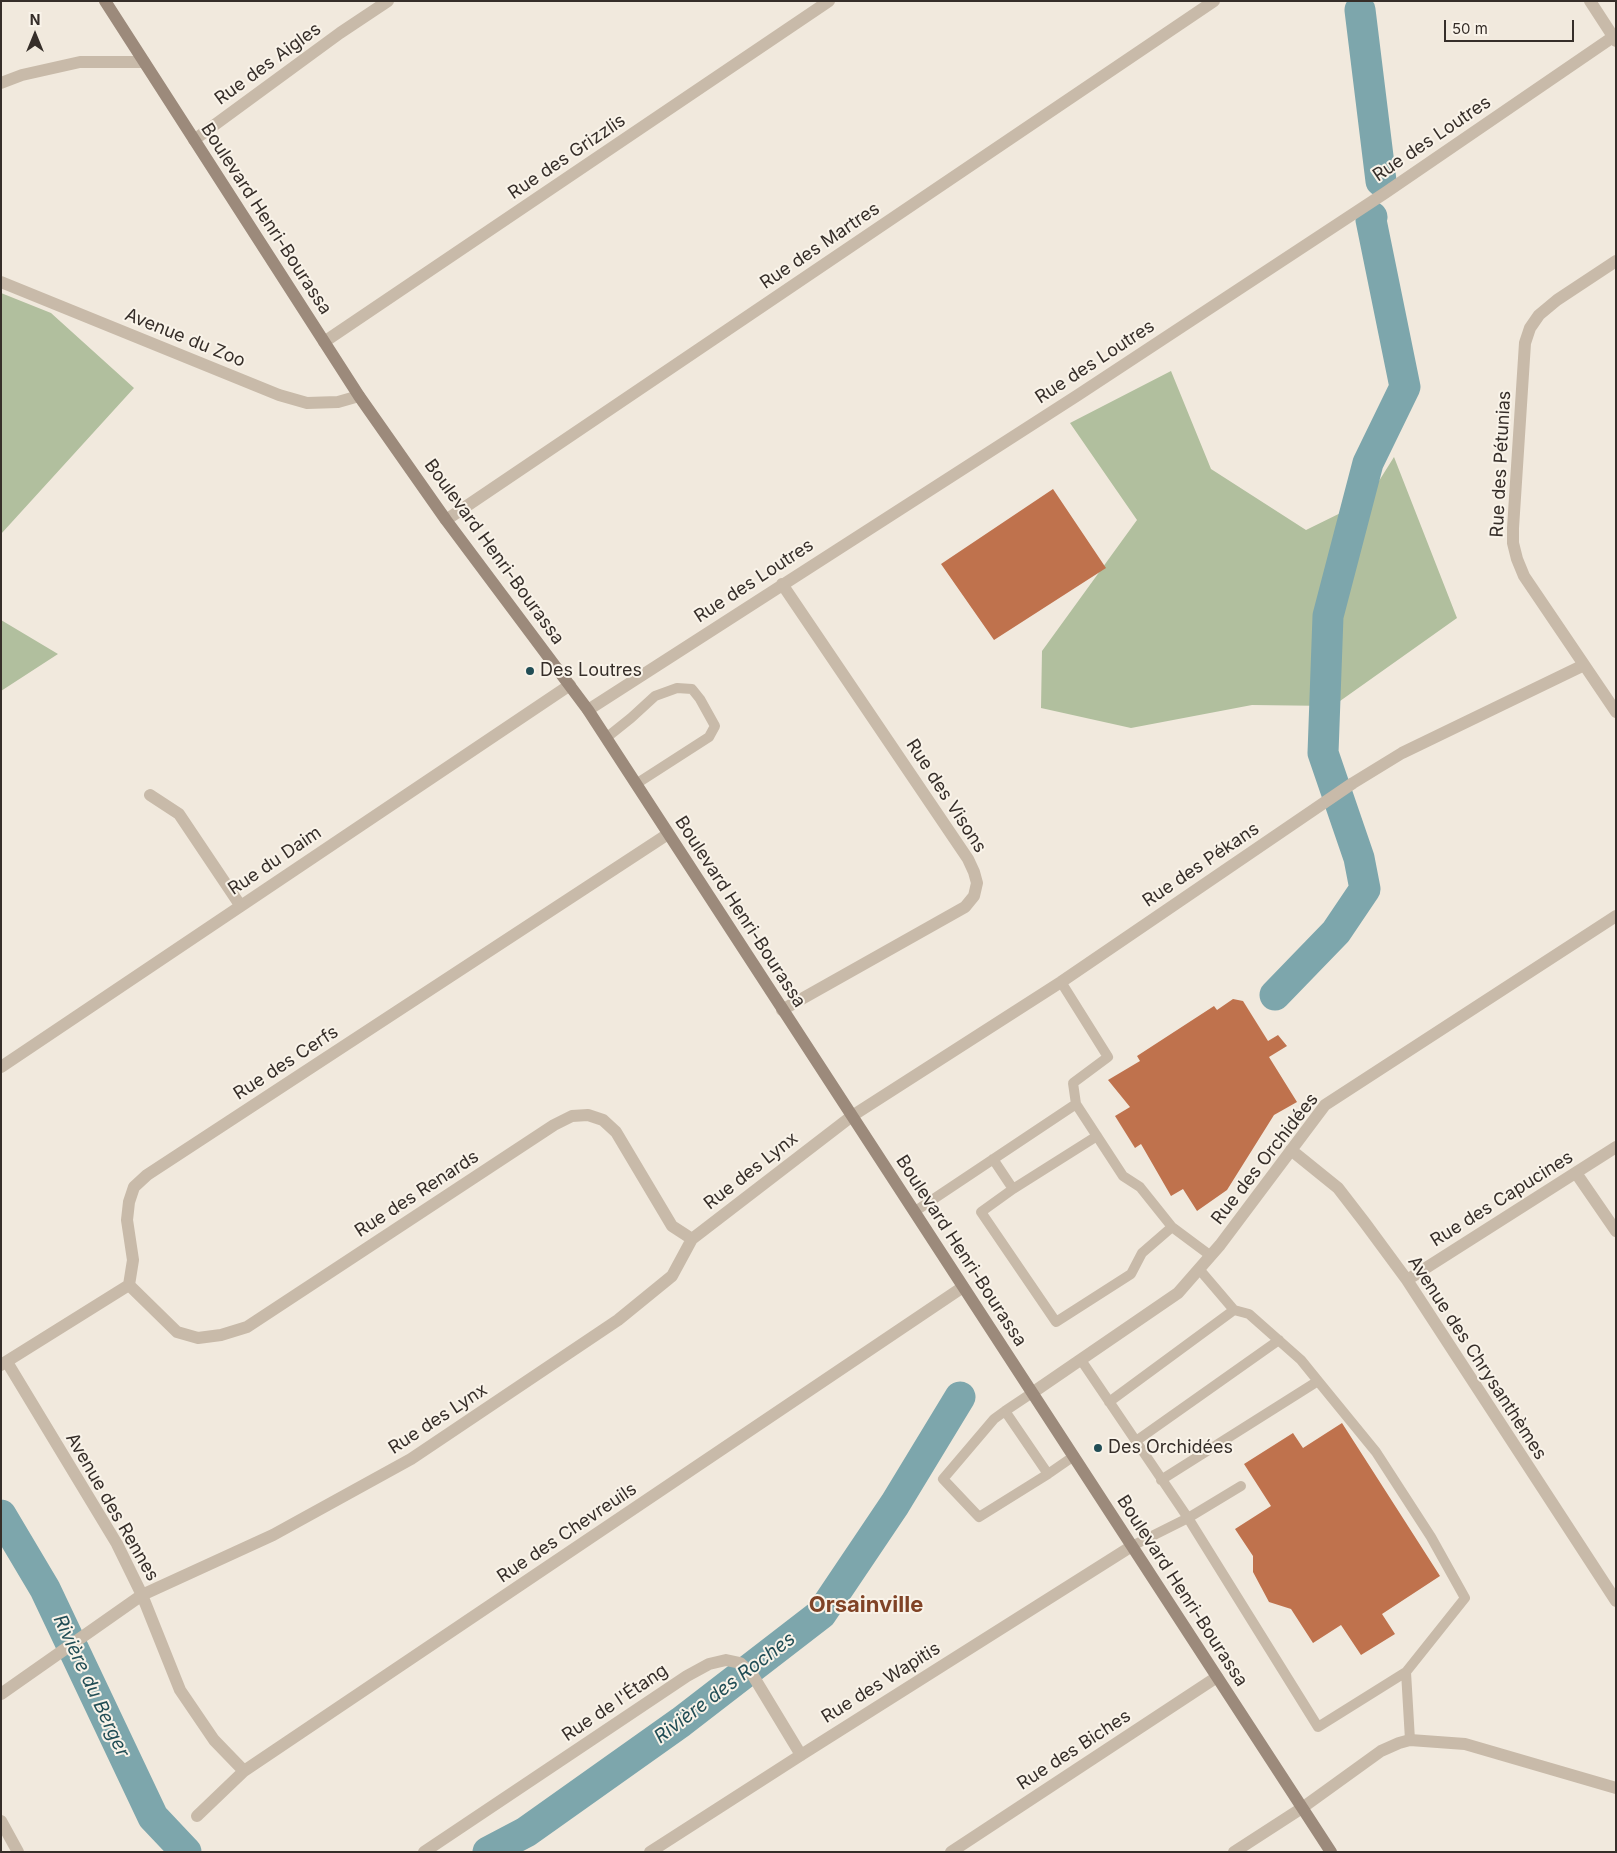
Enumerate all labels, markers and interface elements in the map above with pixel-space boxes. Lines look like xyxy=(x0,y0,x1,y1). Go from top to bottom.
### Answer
north arrow xyxy=(10,10,60,60)
scale bar xyxy=(1447,10,1577,42)
text: N xyxy=(30,11,40,28)
street label: Rue des Aigles xyxy=(211,18,325,110)
text: 50 m xyxy=(1452,19,1488,38)
street label: Rue des Loutres xyxy=(1369,92,1495,186)
street label: Rue des Grizzlis xyxy=(504,110,630,204)
street label: Boulevard Henri-Bourassa xyxy=(196,119,336,319)
street label: Rue des Martres xyxy=(756,198,884,294)
street label: Avenue du Zoo xyxy=(122,304,248,372)
street label: Rue des Loutres xyxy=(1031,315,1159,409)
street label: Rue des Pétunias xyxy=(1486,390,1516,538)
street label: Boulevard Henri-Bourassa xyxy=(419,455,569,649)
street label: Rue des Loutres xyxy=(690,534,818,628)
place label: Des Loutres xyxy=(540,660,642,682)
marker: Des Loutres xyxy=(524,665,536,677)
street label: Rue des Visons xyxy=(901,735,991,857)
street label: Boulevard Henri-Bourassa xyxy=(670,812,810,1012)
street label: Rue des Pékans xyxy=(1139,818,1263,912)
street label: Rue du Daim xyxy=(224,822,326,900)
street label: Rue des Cerfs xyxy=(230,1021,342,1105)
street label: Rue des Orchidées xyxy=(1207,1089,1323,1229)
street label: Rue des Lynx xyxy=(700,1128,802,1214)
street label: Rue des Renards xyxy=(351,1146,483,1242)
street label: Rue des Capucines xyxy=(1427,1146,1577,1252)
street label: Boulevard Henri-Bourassa xyxy=(891,1151,1031,1351)
street label: Avenue des Chrysanthèmes xyxy=(1403,1252,1551,1464)
street label: Rue des Lynx xyxy=(385,1379,491,1459)
street label: Avenue des Rennes xyxy=(61,1429,163,1585)
place label: Des Orchidées xyxy=(1108,1437,1233,1459)
marker: Des Orchidées xyxy=(1092,1442,1104,1454)
street label: Rue des Chevreuils xyxy=(493,1478,641,1588)
street label: Boulevard Henri-Bourassa xyxy=(1112,1491,1252,1691)
district label: Orsainville xyxy=(809,1592,923,1618)
water label: Rivière du Berger xyxy=(48,1611,134,1761)
water label: Rivière des Roches xyxy=(650,1628,800,1748)
street label: Rue des Wapitis xyxy=(818,1638,944,1728)
street label: Rue de l'Étang xyxy=(558,1660,672,1746)
street label: Rue des Biches xyxy=(1013,1705,1135,1795)

